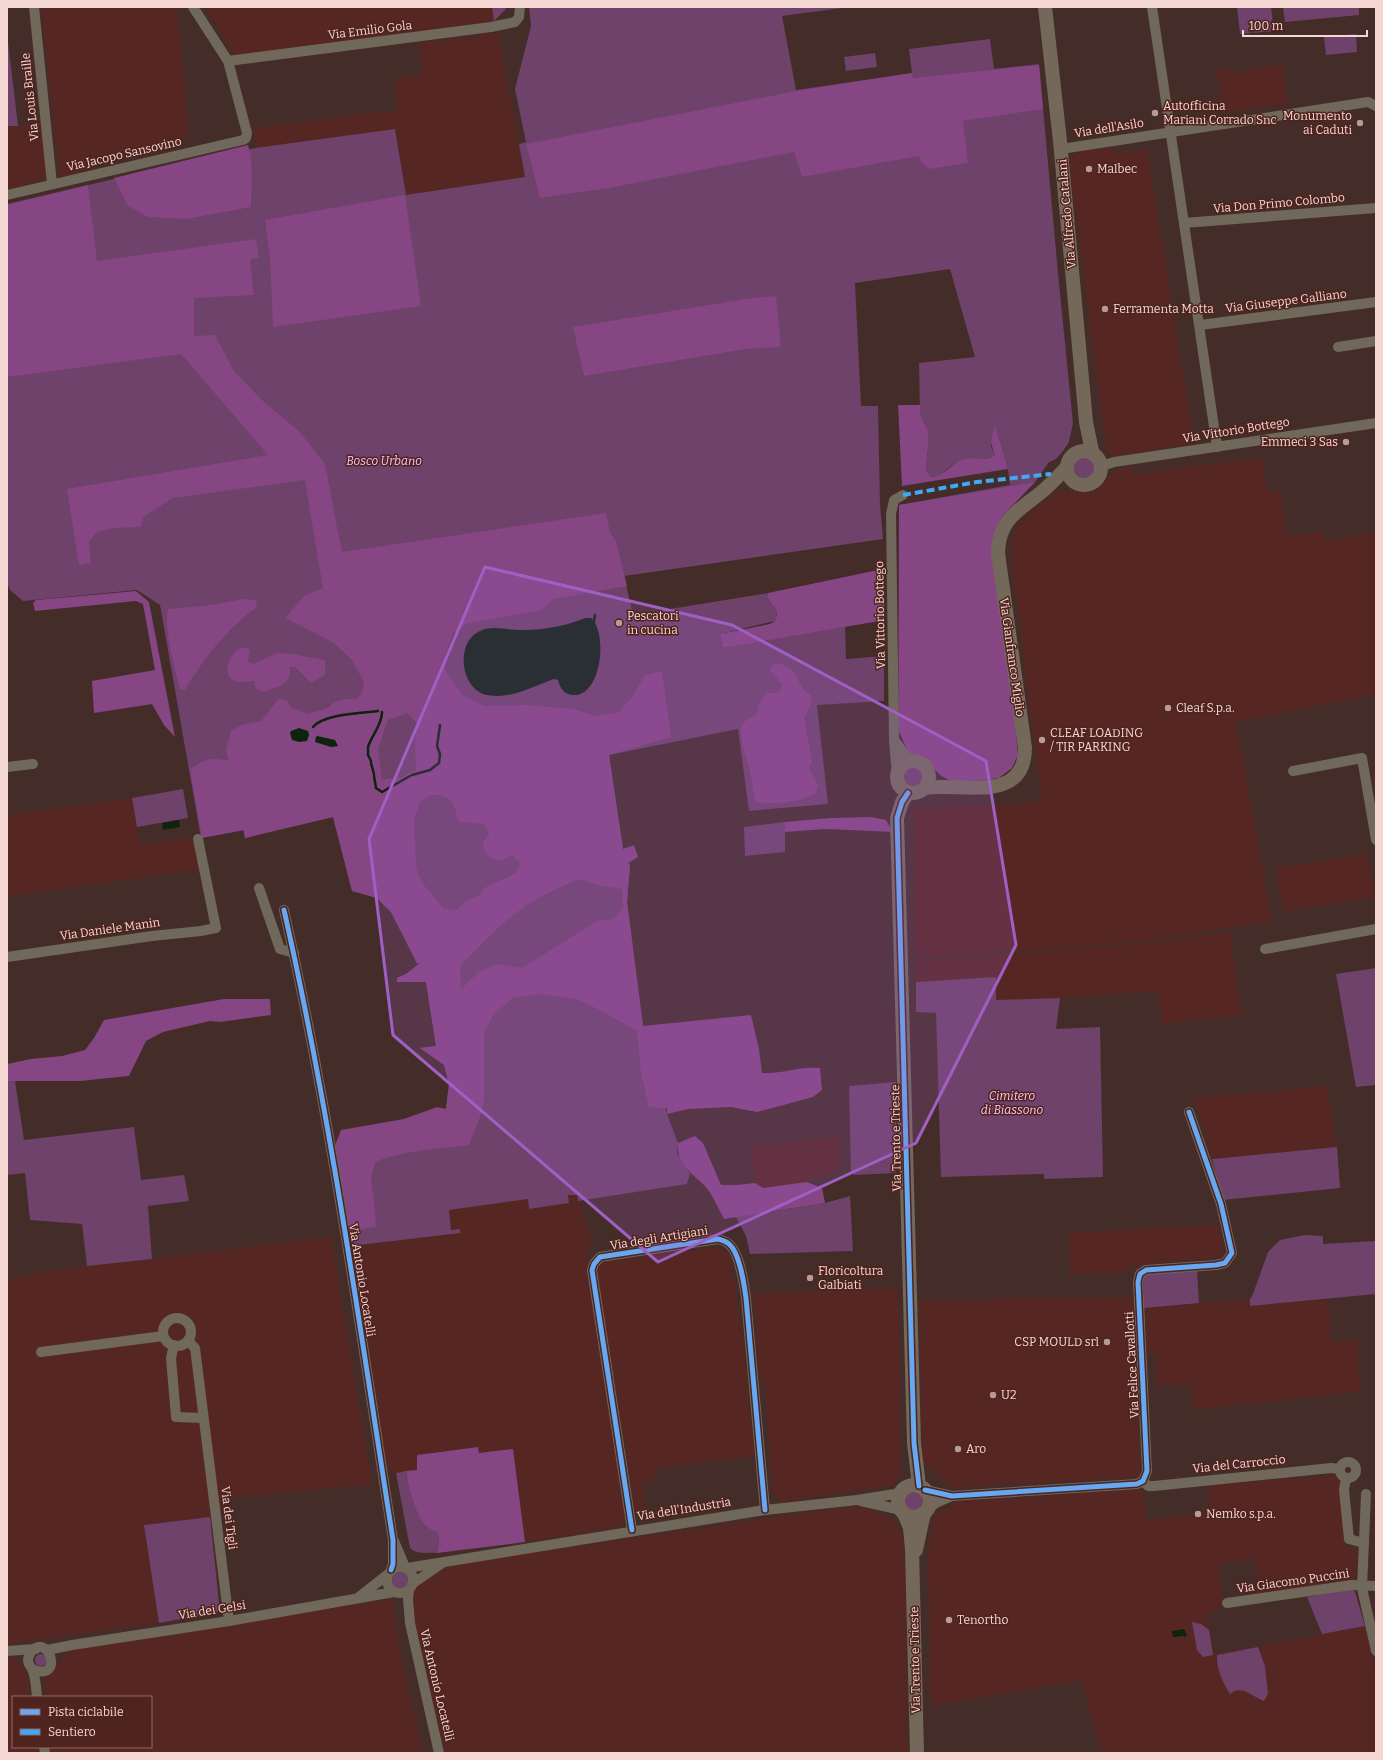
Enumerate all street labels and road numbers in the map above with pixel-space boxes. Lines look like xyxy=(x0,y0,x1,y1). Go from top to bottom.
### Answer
street label: Via Emilio Gola xyxy=(327,18,413,42)
street label: Via Louis Braille xyxy=(18,52,42,142)
street label: Via dell'Asilo xyxy=(1073,116,1145,140)
street label: Via Jacopo Sansovino xyxy=(65,134,183,174)
street label: Via Alfredo Catalani xyxy=(1055,158,1079,269)
street label: Via Don Primo Colombo xyxy=(1213,190,1345,216)
street label: Via Giuseppe Galliano xyxy=(1224,287,1348,315)
street label: Via Vittorio Bottego xyxy=(1182,415,1291,445)
street label: Via Vittorio Bottego xyxy=(872,561,888,669)
street label: Via Gianfranco Miglio xyxy=(997,597,1027,717)
street label: Via Daniele Manin xyxy=(59,915,161,943)
street label: Via Trento e Trieste xyxy=(888,1084,904,1192)
street label: Via Antonio Locatelli xyxy=(346,1222,378,1338)
street label: Via degli Artigiani xyxy=(609,1223,709,1253)
street label: Via Felice Cavallotti xyxy=(1122,1311,1142,1419)
street label: Via del Carroccio xyxy=(1192,1452,1286,1476)
street label: Via dei Tigli xyxy=(218,1486,240,1551)
street label: Via dell'Industria xyxy=(636,1495,732,1523)
street label: Via Giacomo Puccini xyxy=(1236,1566,1351,1596)
street label: Via dei Gelsi xyxy=(177,1598,247,1622)
street label: Via Trento e Trieste xyxy=(907,1606,923,1714)
street label: Via Antonio Locatelli xyxy=(417,1628,457,1743)

